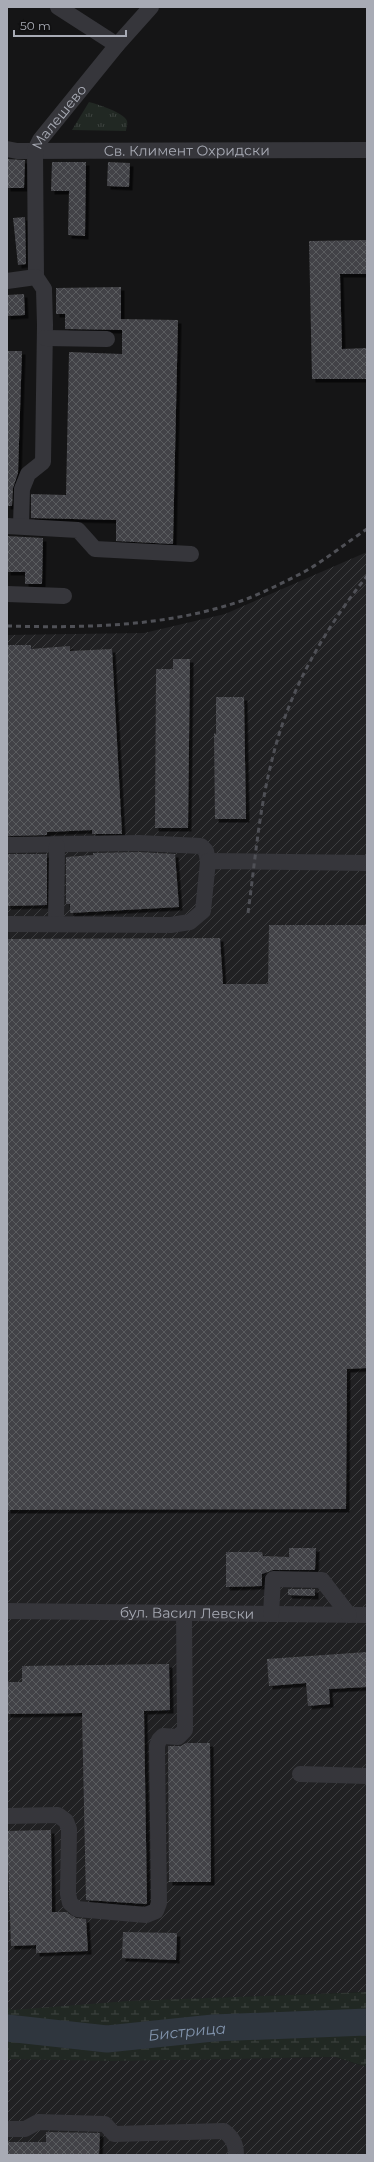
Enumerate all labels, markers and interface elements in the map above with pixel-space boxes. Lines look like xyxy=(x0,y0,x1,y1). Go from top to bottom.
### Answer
scale bar xyxy=(14,12,126,38)
text: 50 m xyxy=(20,18,51,33)
street label: Малешево xyxy=(28,81,90,152)
street label: Св. Климент Охридски xyxy=(104,141,270,160)
street label: бул. Васил Левски xyxy=(120,1603,254,1623)
water label: Бистрица xyxy=(147,2018,226,2044)

